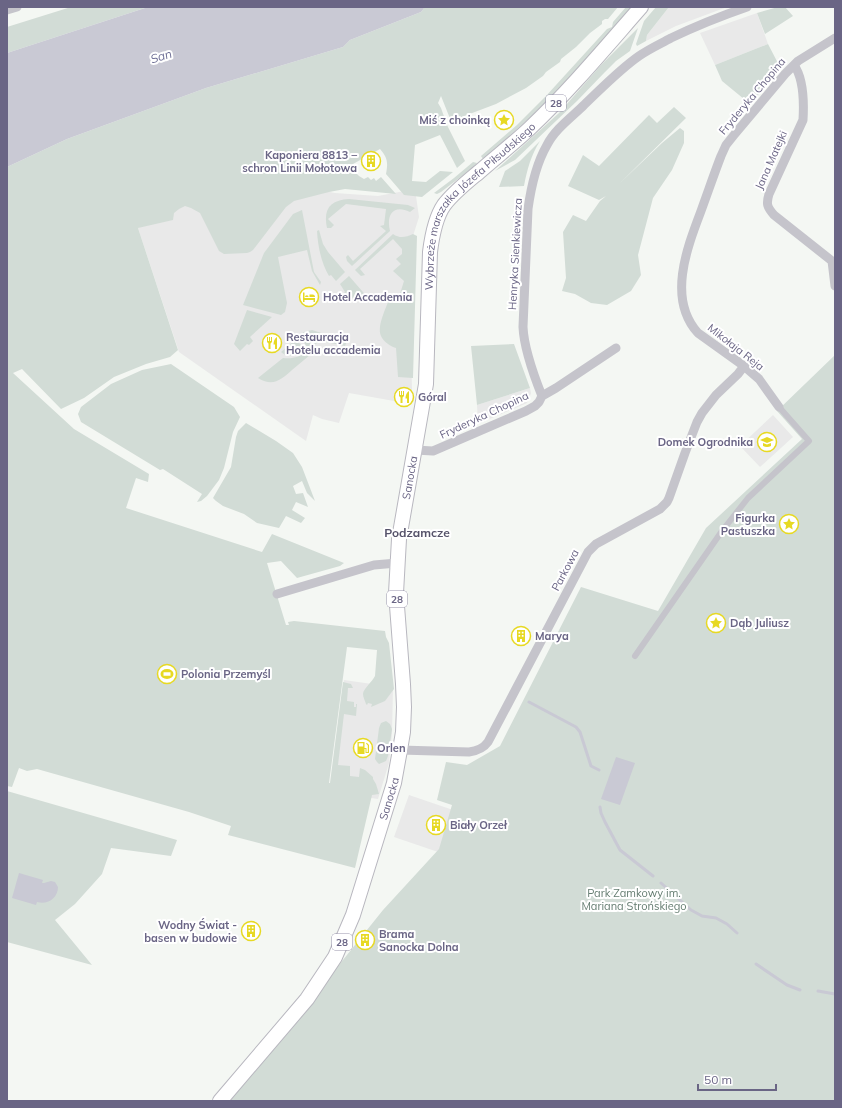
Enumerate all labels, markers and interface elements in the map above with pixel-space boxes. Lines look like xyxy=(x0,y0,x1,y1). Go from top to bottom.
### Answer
water label: San xyxy=(148,46,174,66)
street label: Fryderyka Chopina xyxy=(716,55,788,137)
road number: 28 xyxy=(546,95,566,111)
place icon: Miś z choinką xyxy=(493,109,515,131)
place label: Miś z choinką xyxy=(419,113,490,127)
street label: Wybrzeże marszałka Józefa Piłsudskiego xyxy=(422,119,538,290)
street label: Jana Matejki xyxy=(752,128,790,192)
place label: Kaponiera 8813 – schron Linii Mołotowa xyxy=(242,148,357,175)
building icon: Kaponiera 8813 – schron Linii Mołotowa xyxy=(360,150,382,172)
street label: Henryka Sienkiewicza xyxy=(505,198,525,310)
hotel icon: Hotel Accademia xyxy=(298,286,320,308)
place label: Hotel Accademia xyxy=(323,290,413,304)
street label: Mikołaja Reja xyxy=(705,321,767,373)
place label: Restauracja Hotelu accademia xyxy=(286,330,381,357)
restaurant icon: Restauracja Hotelu accademia xyxy=(261,332,283,354)
restaurant icon: Góral xyxy=(393,386,415,408)
street label: Fryderyka Chopina xyxy=(437,388,531,442)
place label: Góral xyxy=(418,390,447,404)
school or university icon: Domek Ogrodnika xyxy=(756,431,778,453)
place label: Domek Ogrodnika xyxy=(658,435,753,449)
street label: Sanocka xyxy=(399,455,420,500)
place label: Figurka Pastuszka xyxy=(721,511,775,538)
place icon: Figurka Pastuszka xyxy=(778,513,800,535)
district label: Podzamcze xyxy=(384,525,450,540)
street label: Parkowa xyxy=(548,547,582,593)
road number: 28 xyxy=(387,591,407,607)
place icon: Dąb Juliusz xyxy=(705,612,727,634)
place label: Dąb Juliusz xyxy=(730,616,789,630)
building icon: Marya xyxy=(510,625,532,647)
place label: Marya xyxy=(535,629,569,643)
sports icon: Polonia Przemyśl xyxy=(156,663,178,685)
place label: Polonia Przemyśl xyxy=(181,667,271,681)
fuel station icon: Orlen xyxy=(352,737,374,759)
place label: Orlen xyxy=(377,741,406,755)
street label: Sanocka xyxy=(376,776,402,822)
building icon: Biały Orzeł xyxy=(425,814,447,836)
place label: Biały Orzeł xyxy=(450,818,508,832)
park label: Park Zamkowy im. Mariana Strońskiego xyxy=(581,886,687,913)
place label: Wodny Świat - basen w budowie xyxy=(144,918,237,945)
building icon: Wodny Świat - basen w budowie xyxy=(240,920,262,942)
place label: Brama Sanocka Dolna xyxy=(379,927,459,954)
building icon: Brama Sanocka Dolna xyxy=(354,929,376,951)
road number: 28 xyxy=(332,934,352,950)
scale bar xyxy=(698,1066,776,1092)
text: 50 m xyxy=(704,1072,732,1087)

